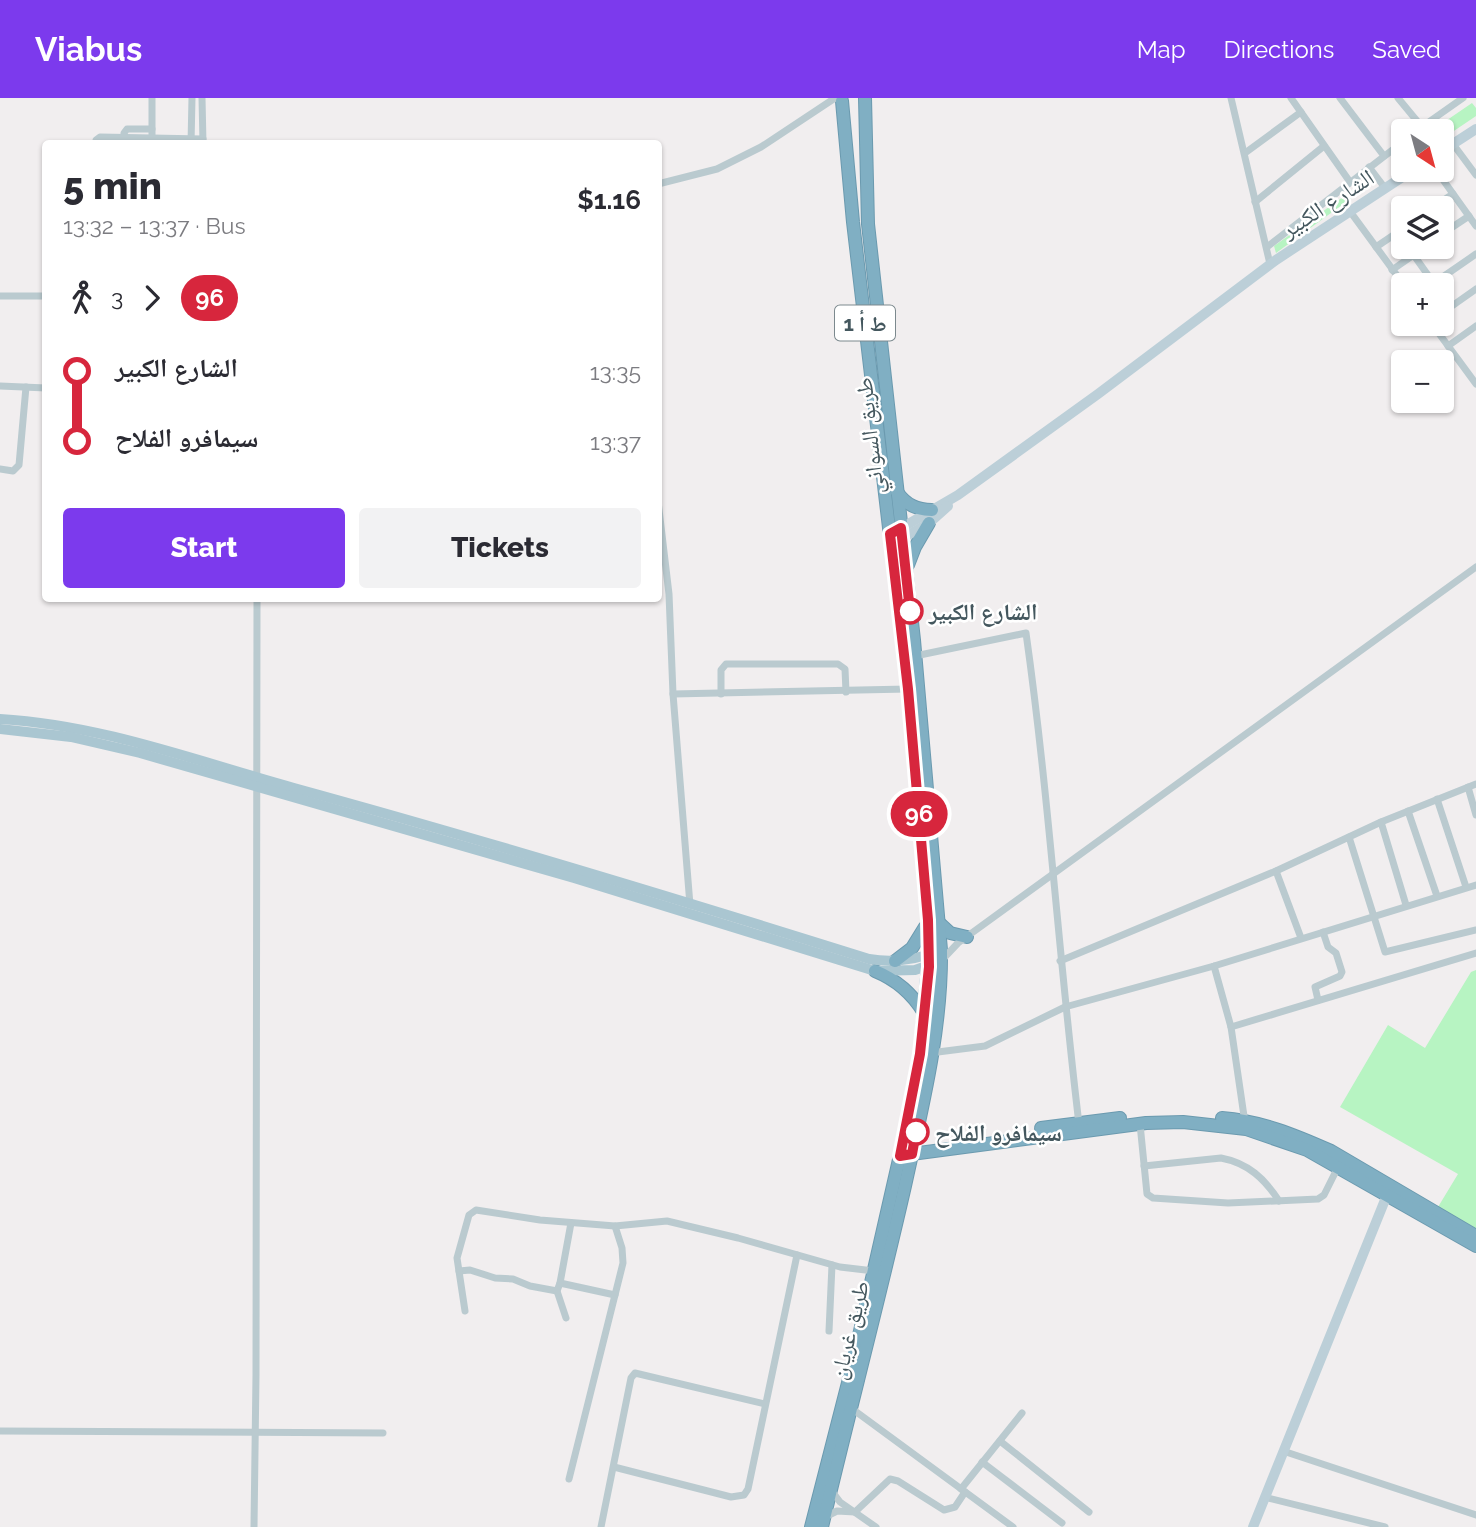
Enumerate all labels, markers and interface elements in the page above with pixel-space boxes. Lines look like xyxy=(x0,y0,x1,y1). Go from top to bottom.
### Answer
text: Viabus xyxy=(35,30,142,69)
text: Map xyxy=(1137,35,1186,64)
text: Directions xyxy=(1224,35,1334,64)
text: Saved xyxy=(1372,35,1441,64)
north arrow xyxy=(1391,119,1454,182)
map controls xyxy=(1391,119,1454,413)
text: 5 min xyxy=(63,163,162,208)
street label: الشارع الكبير xyxy=(1275,163,1380,245)
text: $1.16 xyxy=(577,185,641,215)
button: layers xyxy=(1391,196,1454,259)
text: 13:32 – 13:37 · Bus xyxy=(63,212,246,239)
button: + xyxy=(1391,273,1454,336)
icon: walk xyxy=(63,279,101,317)
icon: forward xyxy=(133,279,171,317)
text: 96 xyxy=(195,283,224,312)
text: 3 xyxy=(111,284,123,311)
road number: ط أ 1 xyxy=(835,306,895,341)
button: − xyxy=(1391,350,1454,413)
text: الشارع الكبير xyxy=(115,353,238,383)
text: 13:35 xyxy=(590,358,641,385)
street label: طريق السواني xyxy=(849,376,894,496)
text: سيمافرو الفلاح xyxy=(115,423,259,453)
text: 13:37 xyxy=(590,428,641,455)
button: Start xyxy=(63,508,345,588)
button: Tickets xyxy=(359,508,641,588)
marker: الشارع الكبير xyxy=(897,598,923,624)
place label: الشارع الكبير xyxy=(928,598,1038,627)
line badge: 96 xyxy=(888,791,950,837)
text: 96 xyxy=(905,799,933,828)
marker: سيمافرو الفلاح xyxy=(903,1119,929,1145)
place label: سيمافرو الفلاح xyxy=(935,1119,1062,1148)
street label: طريق غريان xyxy=(824,1278,875,1383)

